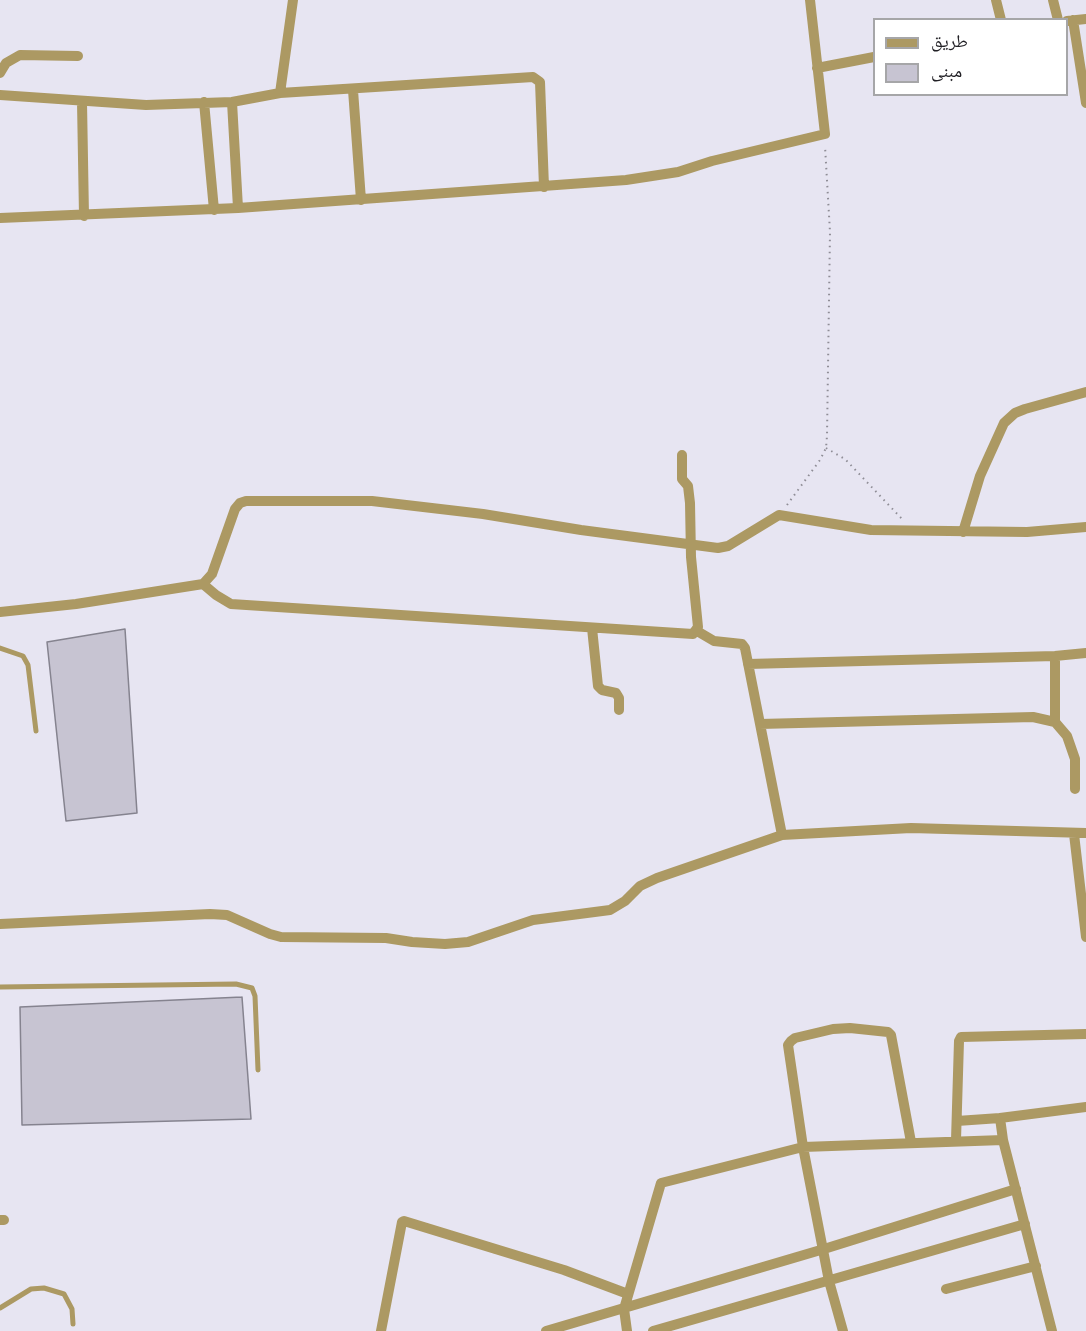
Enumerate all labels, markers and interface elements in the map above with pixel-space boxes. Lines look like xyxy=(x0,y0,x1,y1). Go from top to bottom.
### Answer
legend xyxy=(873,18,1068,96)
text: طريق xyxy=(931,29,968,54)
text: مبنى xyxy=(931,59,962,84)

